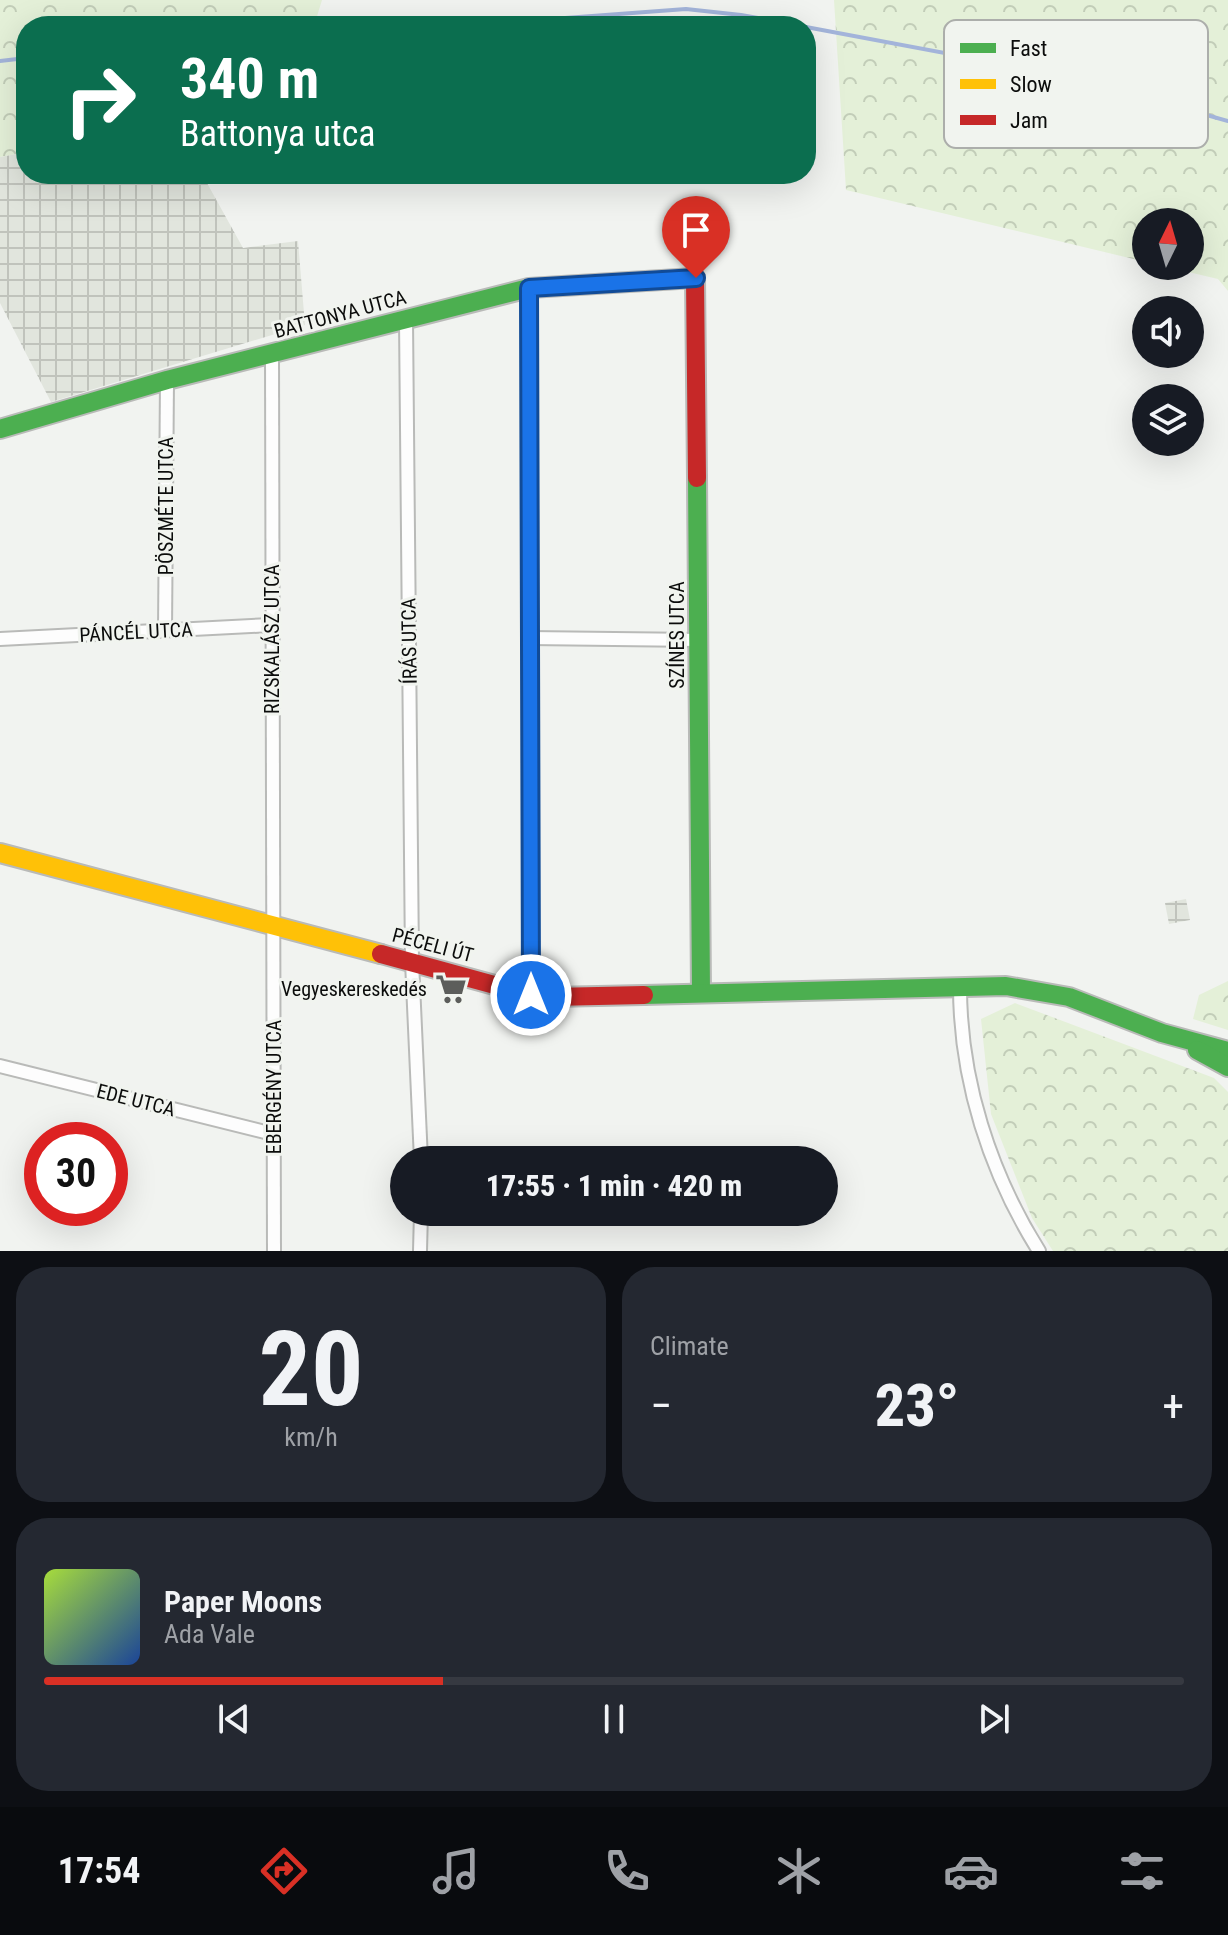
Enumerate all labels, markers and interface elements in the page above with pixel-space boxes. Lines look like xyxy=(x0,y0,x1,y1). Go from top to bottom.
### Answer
legend xyxy=(944,20,1208,148)
text: Fast xyxy=(1010,36,1047,61)
text: 340 m xyxy=(180,46,319,112)
icon: right xyxy=(48,48,152,152)
text: Slow xyxy=(1010,72,1052,97)
text: Jam xyxy=(1010,108,1048,133)
text: Battonya utca xyxy=(180,113,376,155)
pin xyxy=(662,196,730,278)
icon: arrive xyxy=(674,208,718,252)
north arrow xyxy=(1132,208,1204,280)
map controls xyxy=(1132,208,1204,456)
street label: BATTONYA UTCA xyxy=(271,285,409,343)
button: sound xyxy=(1132,296,1204,368)
button: layers xyxy=(1132,384,1204,456)
street label: PÖSZMÉTE UTCA xyxy=(154,436,178,575)
street label: RIZSKALÁSZ UTCA xyxy=(260,564,284,714)
street label: SZÍNES UTCA xyxy=(665,581,689,689)
street label: ÍRÁS UTCA xyxy=(396,597,422,684)
street label: PÁNCÉL UTCA xyxy=(79,617,194,647)
street label: PÉCELI ÚT xyxy=(390,923,476,967)
position arrow xyxy=(489,953,573,1037)
supermarket icon: Vegyeskereskedés xyxy=(434,972,468,1006)
place label: Vegyeskereskedés xyxy=(281,977,427,1001)
street label: EBERGÉNY UTCA xyxy=(262,1019,286,1154)
street label: EDE UTCA xyxy=(94,1079,178,1121)
speed limit sign: 30 xyxy=(24,1122,128,1226)
text: 17:55 · 1 min · 420 m xyxy=(486,1168,742,1203)
text: 20 xyxy=(258,1309,364,1430)
text: Climate xyxy=(650,1331,729,1361)
text: 23° xyxy=(875,1370,959,1441)
text: − xyxy=(650,1380,672,1432)
text: + xyxy=(1162,1380,1184,1432)
text: km/h xyxy=(284,1422,338,1452)
text: Paper Moons xyxy=(164,1584,322,1619)
text: Ada Vale xyxy=(164,1619,255,1649)
icon: previous xyxy=(212,1697,256,1741)
icon: pause xyxy=(592,1697,636,1741)
icon: next xyxy=(972,1697,1016,1741)
icon: directions xyxy=(256,1843,312,1899)
icon: music xyxy=(428,1843,484,1899)
icon: phone xyxy=(599,1843,655,1899)
icon: climate xyxy=(771,1843,827,1899)
icon: car xyxy=(943,1843,999,1899)
icon: filters xyxy=(1114,1843,1170,1899)
text: 17:54 xyxy=(58,1850,140,1892)

